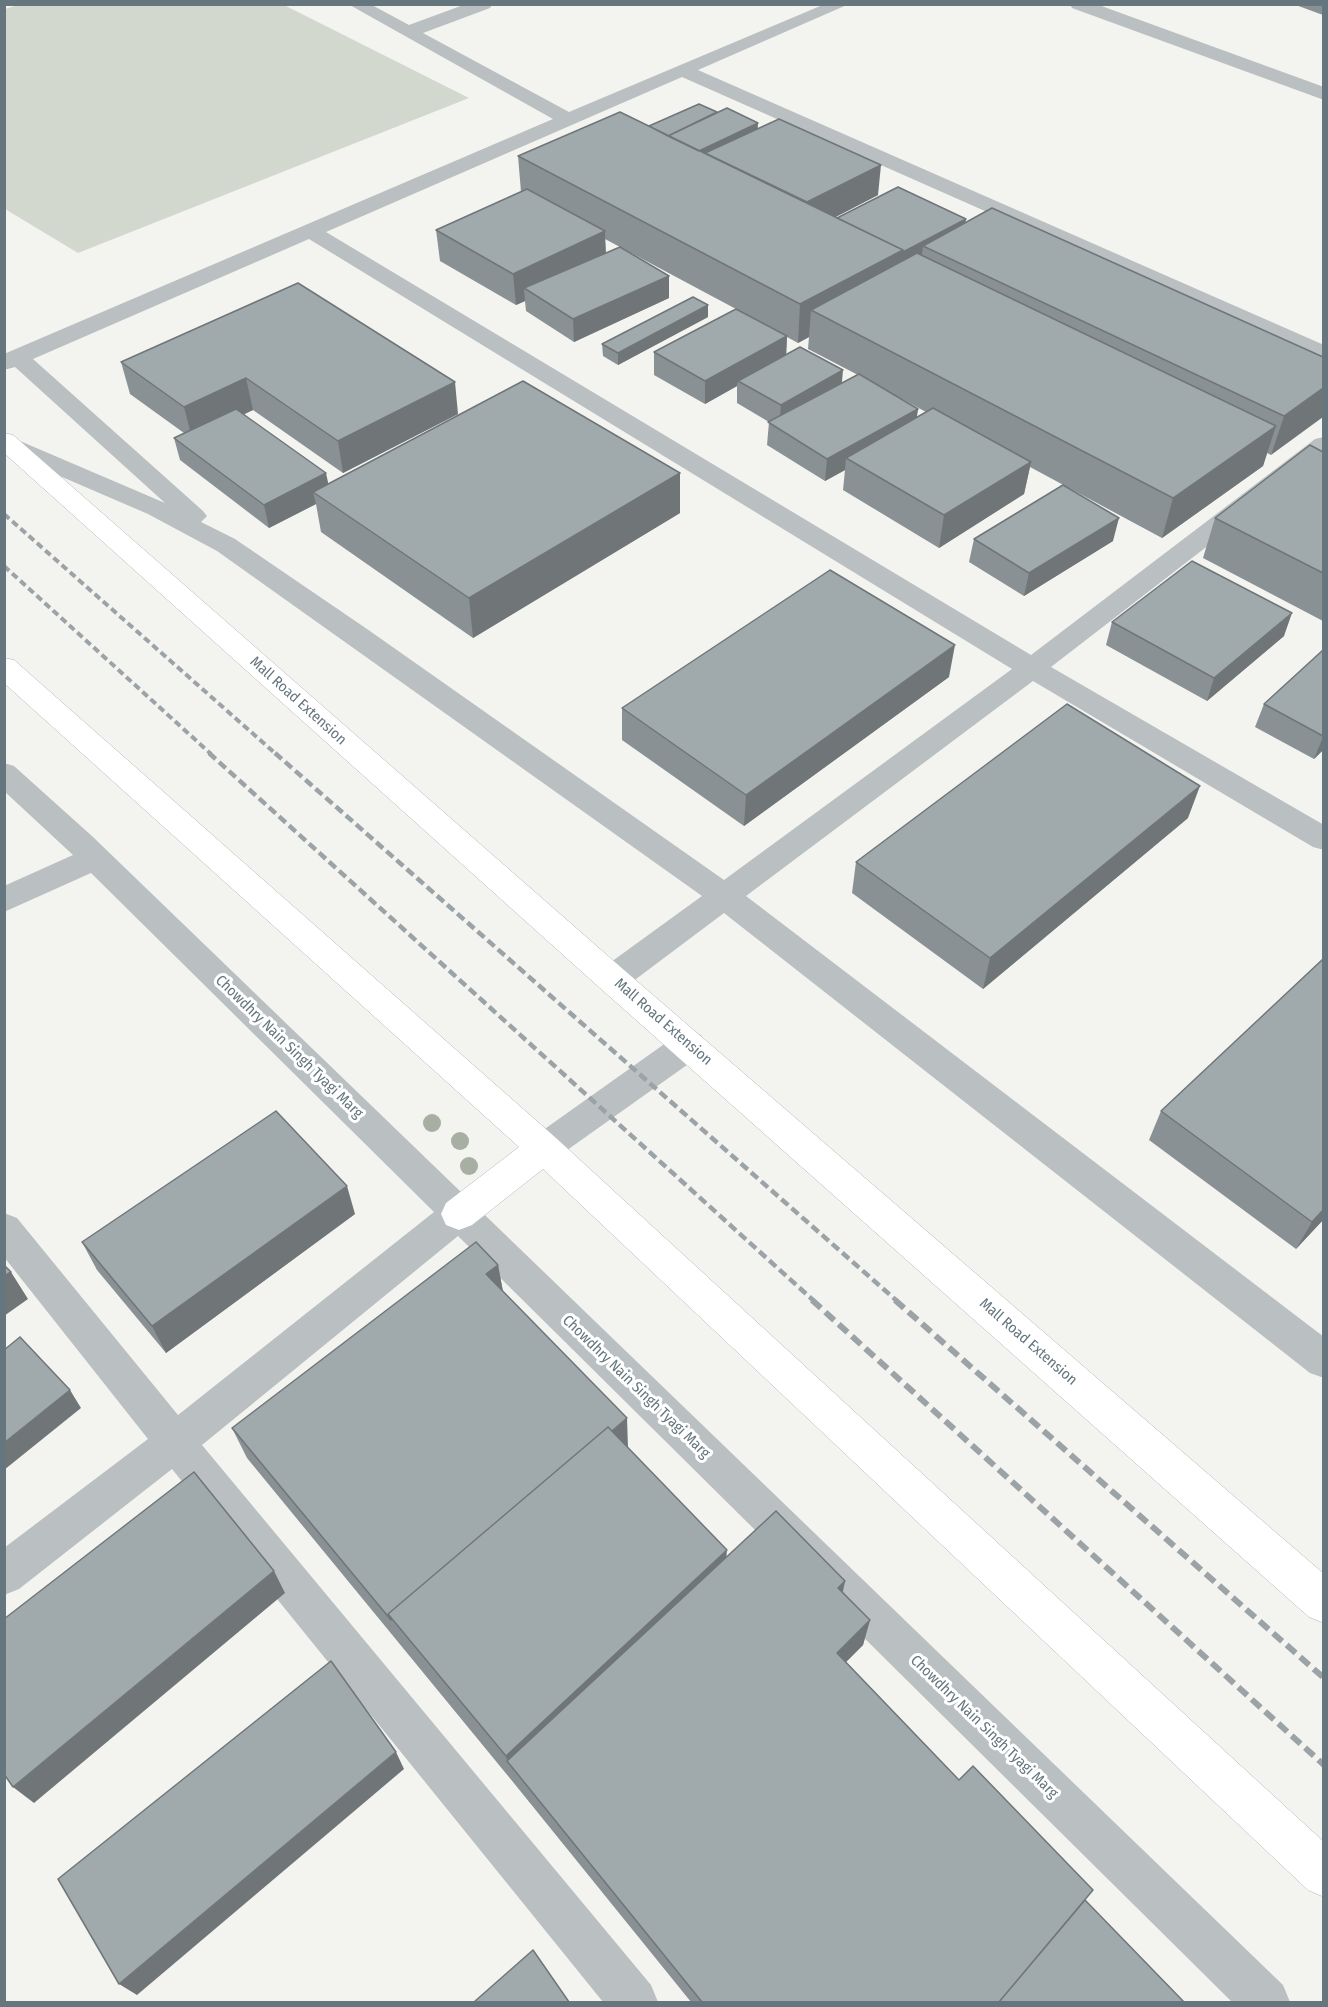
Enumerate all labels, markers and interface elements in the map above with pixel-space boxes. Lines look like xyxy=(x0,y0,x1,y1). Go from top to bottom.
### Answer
street label: Mall Road Extension xyxy=(246,653,350,749)
street label: Chowdhry Nain Singh Tyagi Marg xyxy=(211,972,367,1122)
street label: Mall Road Extension xyxy=(610,975,716,1069)
street label: Mall Road Extension xyxy=(975,1295,1081,1389)
street label: Chowdhry Nain Singh Tyagi Marg xyxy=(558,1312,714,1462)
street label: Chowdhry Nain Singh Tyagi Marg xyxy=(906,1652,1062,1802)

